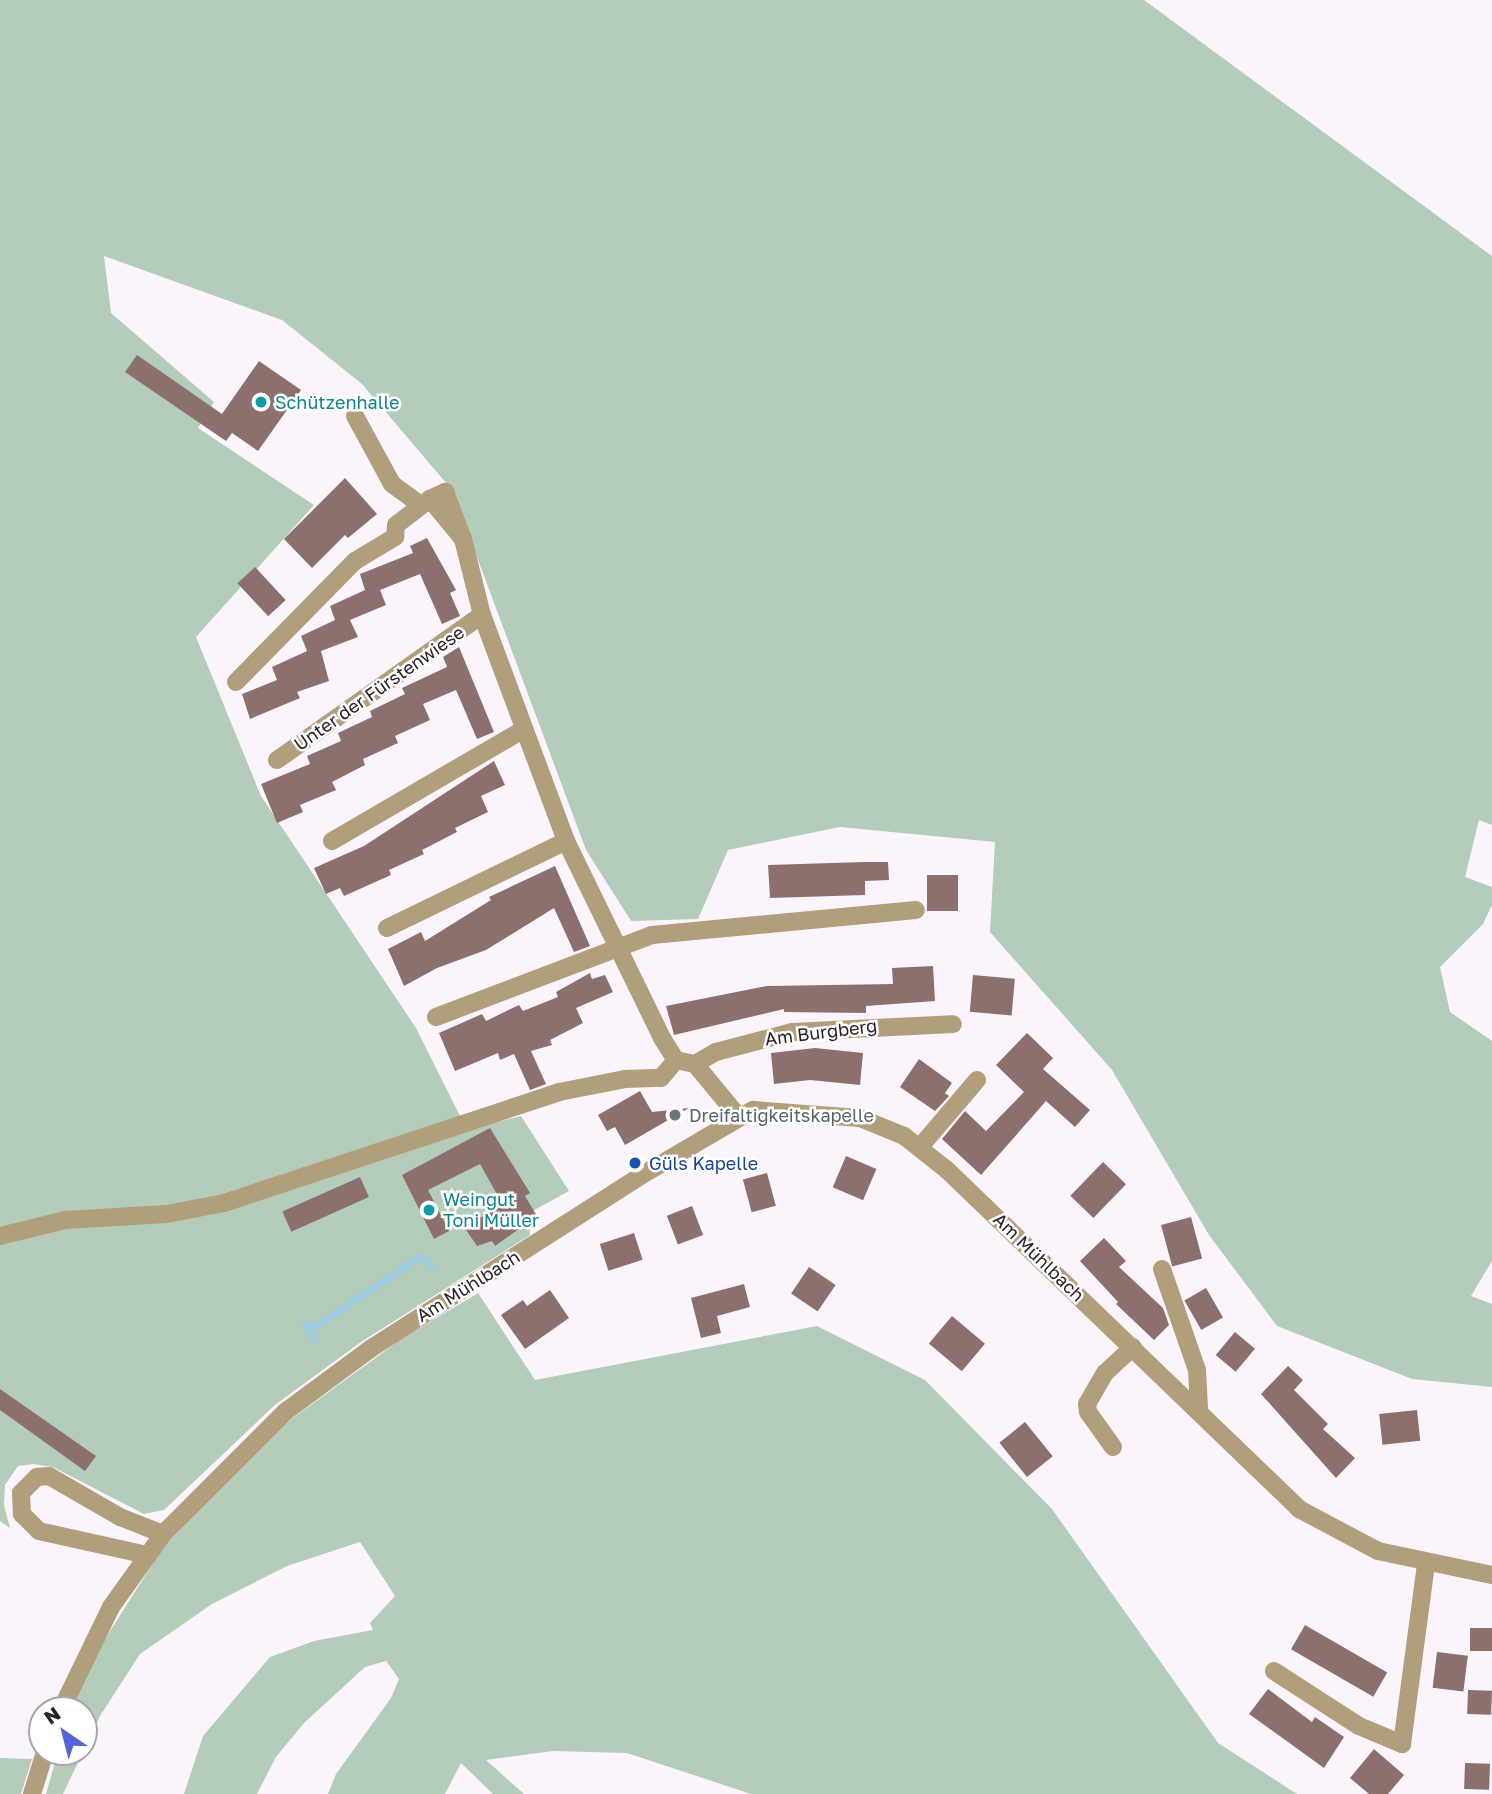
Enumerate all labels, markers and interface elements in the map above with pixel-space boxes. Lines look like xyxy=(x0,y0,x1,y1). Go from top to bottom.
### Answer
place label: Schützenhalle xyxy=(275,391,400,413)
marker: Schützenhalle xyxy=(253,394,269,410)
street label: Unter der Fürstenwiese xyxy=(290,621,468,755)
street label: Am Burgberg xyxy=(764,1014,878,1050)
place label: Dreifaltigkeitskapelle xyxy=(689,1104,874,1126)
marker: Dreifaltigkeitskapelle xyxy=(667,1107,683,1123)
place label: Güls Kapelle xyxy=(649,1152,758,1174)
marker: Güls Kapelle xyxy=(627,1155,643,1171)
place label: Weingut Toni Müller xyxy=(443,1189,539,1232)
marker: Weingut Toni Müller xyxy=(421,1202,437,1218)
street label: Am Mühlbach xyxy=(989,1208,1089,1306)
street label: Am Mühlbach xyxy=(412,1246,524,1326)
north arrow xyxy=(28,1696,98,1766)
text: N xyxy=(39,1701,64,1729)

